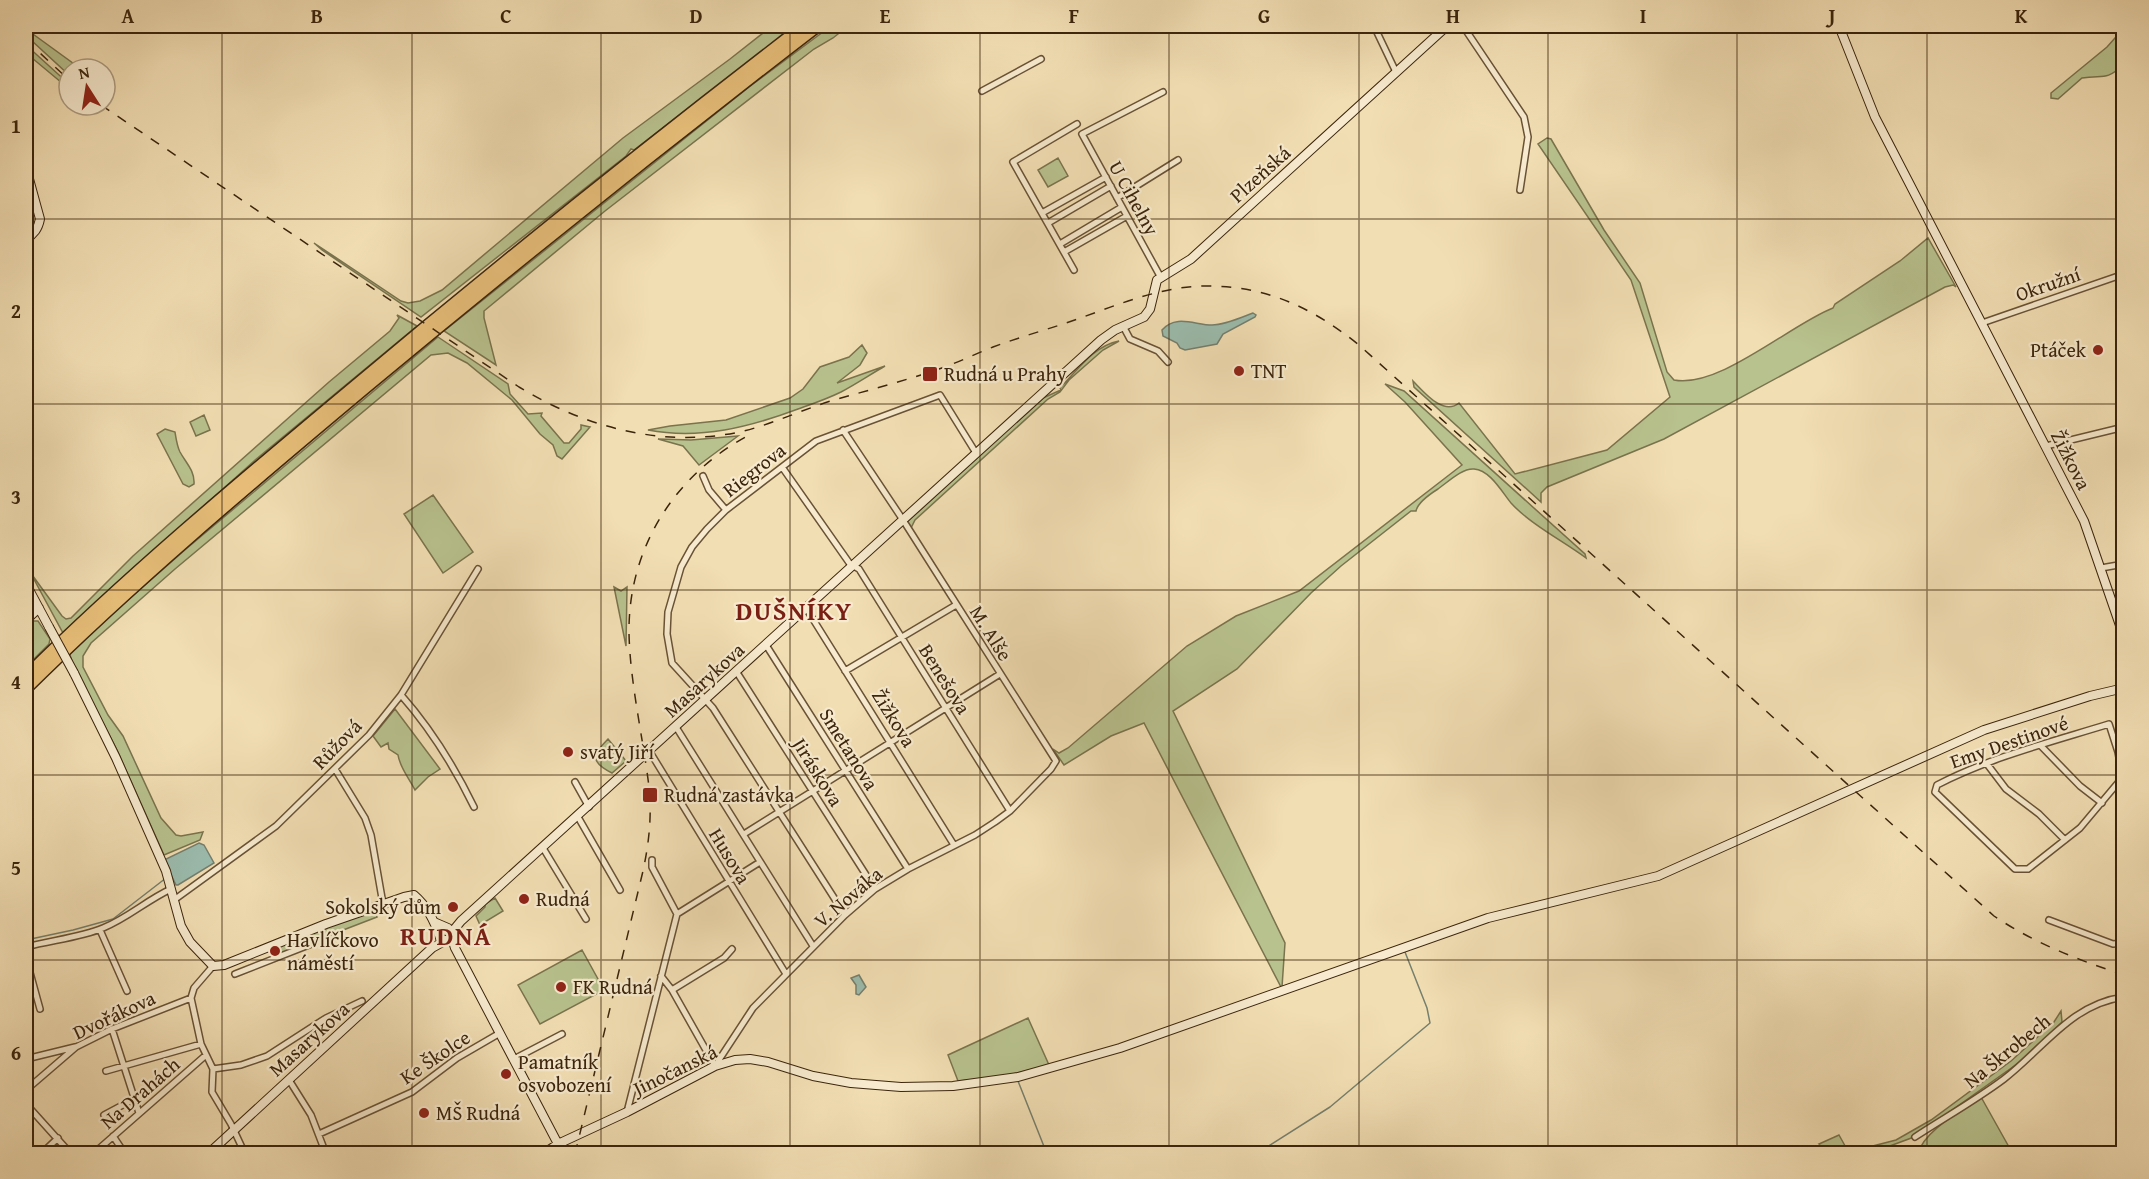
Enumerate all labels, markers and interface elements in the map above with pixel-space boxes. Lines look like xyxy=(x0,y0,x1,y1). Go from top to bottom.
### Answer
text: A xyxy=(122,1,135,30)
text: B xyxy=(311,1,323,30)
text: C xyxy=(500,1,512,30)
text: D xyxy=(689,1,703,30)
text: E xyxy=(880,1,891,30)
text: F xyxy=(1069,1,1079,30)
text: G xyxy=(1258,1,1270,30)
text: H xyxy=(1446,1,1460,30)
text: I xyxy=(1640,1,1646,30)
text: J xyxy=(1826,1,1836,30)
text: K xyxy=(2015,1,2028,30)
north arrow xyxy=(57,57,117,117)
text: N xyxy=(76,59,92,85)
text: 1 xyxy=(11,111,21,140)
street label: Plzeňská xyxy=(1223,138,1297,209)
street label: U Cihelny xyxy=(1102,155,1167,240)
street label: Okružní xyxy=(2011,259,2085,308)
text: 2 xyxy=(11,296,21,325)
place label: Ptáček xyxy=(2030,335,2087,364)
marker: Ptáček xyxy=(2091,343,2105,357)
place label: TNT xyxy=(1251,356,1287,385)
place label: Rudná u Prahy xyxy=(944,359,1067,388)
marker: TNT xyxy=(1232,364,1246,378)
marker: Rudná u Prahy xyxy=(921,365,939,383)
street label: Žižkova xyxy=(2044,425,2099,495)
street label: Riegrova xyxy=(716,435,792,504)
text: 3 xyxy=(11,482,21,511)
district label: DUŠNÍKY xyxy=(735,591,853,630)
street label: M. Alše xyxy=(963,599,1020,666)
street label: Masarykova xyxy=(657,635,751,724)
street label: Benešova xyxy=(912,638,979,720)
text: 4 xyxy=(11,667,21,696)
street label: Žižkova xyxy=(865,683,924,753)
street label: Smetanova xyxy=(813,702,886,796)
street label: Emy Destinové xyxy=(1946,708,2072,775)
street label: Růžová xyxy=(305,712,368,775)
street label: Jiráskova xyxy=(784,729,851,812)
place label: svatý Jiří xyxy=(580,737,655,766)
marker: svatý Jiří xyxy=(561,745,575,759)
place label: Rudná zastávka xyxy=(664,780,795,809)
marker: Rudná zastávka xyxy=(641,786,659,804)
street label: Husova xyxy=(702,822,759,890)
text: 5 xyxy=(11,853,21,882)
street label: V. Nováka xyxy=(807,859,889,934)
place label: Rudná xyxy=(536,884,590,913)
place label: Sokolský dům xyxy=(325,892,442,921)
marker: Rudná xyxy=(517,892,531,906)
marker: Sokolský dům xyxy=(446,900,460,914)
district label: RUDNÁ xyxy=(400,916,492,955)
place label: Havlíčkovo náměstí xyxy=(287,925,379,977)
marker: Havlíčkovo náměstí xyxy=(268,944,282,958)
place label: FK Rudná xyxy=(573,972,653,1001)
marker: FK Rudná xyxy=(554,980,568,994)
street label: Dvořákova xyxy=(68,983,160,1046)
street label: Masarykova xyxy=(262,994,356,1083)
street label: Na Škrobech xyxy=(1957,1006,2056,1095)
street label: Ke Školce xyxy=(394,1022,476,1091)
street label: Jinočanská xyxy=(625,1036,722,1104)
text: 6 xyxy=(11,1038,21,1067)
place label: Pamatník osvobození xyxy=(518,1047,612,1099)
street label: Na Drahách xyxy=(94,1050,186,1135)
marker: Pamatník osvobození xyxy=(499,1067,513,1081)
place label: MŠ Rudná xyxy=(436,1098,521,1127)
marker: MŠ Rudná xyxy=(417,1106,431,1120)

